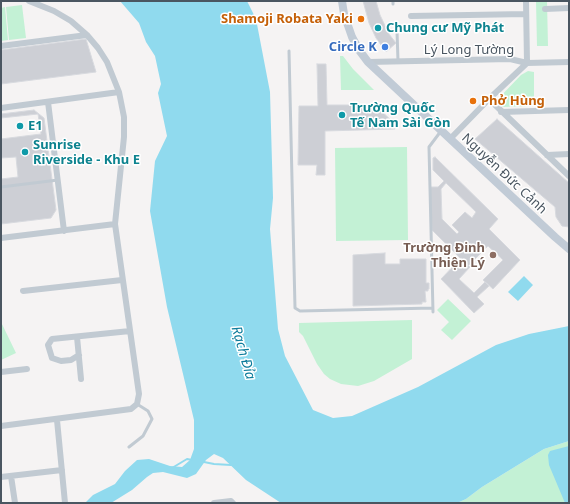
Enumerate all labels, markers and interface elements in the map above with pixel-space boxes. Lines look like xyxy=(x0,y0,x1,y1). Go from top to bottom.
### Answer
place label: Shamoji Robata Yaki xyxy=(221,11,353,27)
marker: Shamoji Robata Yaki xyxy=(356,14,366,24)
place label: Chung cư Mỹ Phát xyxy=(386,20,504,36)
marker: Chung cư Mỹ Phát xyxy=(373,23,383,33)
place label: Circle K xyxy=(329,39,377,55)
marker: Circle K xyxy=(380,42,390,52)
street label: Lý Long Tường xyxy=(424,42,514,58)
place label: Phở Hùng xyxy=(481,93,545,109)
marker: Phở Hùng xyxy=(468,96,478,106)
place label: Trường Quốc Tế Nam Sài Gòn xyxy=(350,100,450,131)
marker: Trường Quốc Tế Nam Sài Gòn xyxy=(337,110,347,120)
place label: E1 xyxy=(28,118,43,134)
marker: E1 xyxy=(15,121,25,131)
street label: Nguyễn Đức Cảnh xyxy=(458,131,550,217)
place label: Sunrise Riverside - Khu E xyxy=(33,137,140,168)
marker: Sunrise Riverside - Khu E xyxy=(20,147,30,157)
place label: Trường Đinh Thiện Lý xyxy=(403,240,485,271)
marker: Trường Đinh Thiện Lý xyxy=(488,250,498,260)
water label: Rạch Đỉa xyxy=(227,324,259,382)

